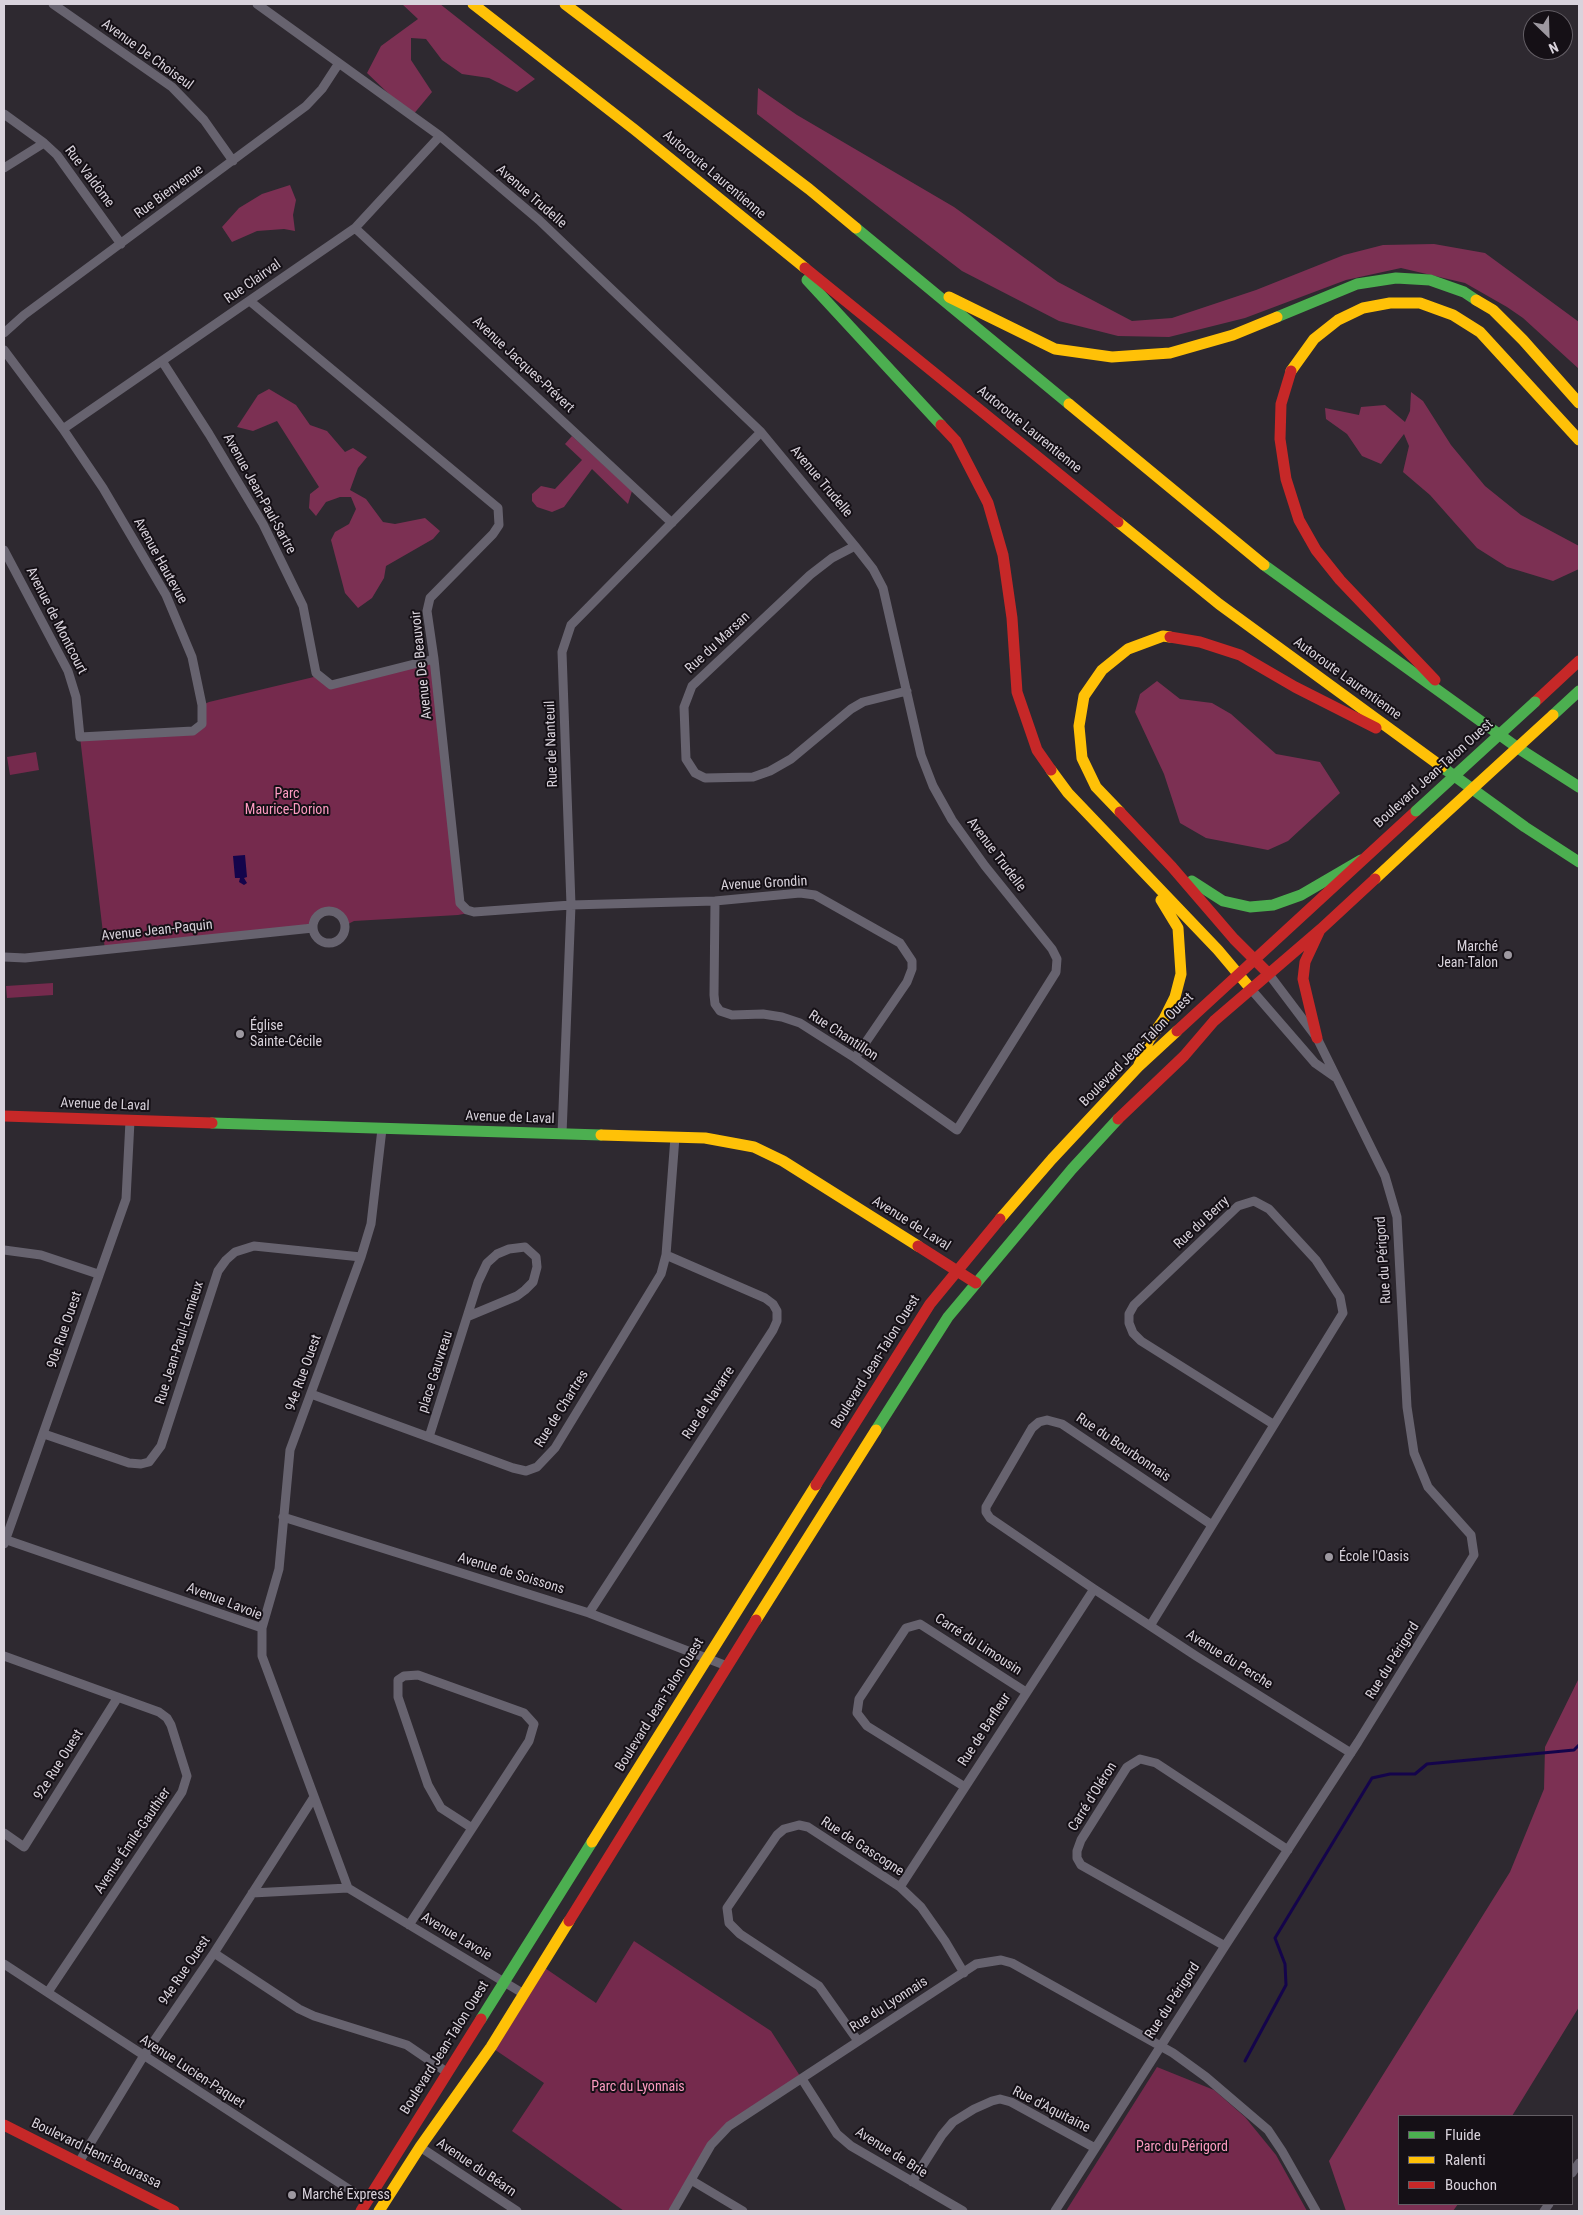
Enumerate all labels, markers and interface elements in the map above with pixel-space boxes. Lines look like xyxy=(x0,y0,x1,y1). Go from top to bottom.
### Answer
north arrow xyxy=(1523,10,1573,60)
street label: Avenue De Choiseul xyxy=(98,16,196,94)
text: N xyxy=(1547,39,1561,57)
street label: Autoroute Laurentienne xyxy=(659,127,769,223)
street label: Rue Valdôme xyxy=(60,143,118,211)
street label: Rue Bienvenue xyxy=(131,161,207,223)
street label: Avenue Trudelle xyxy=(492,162,570,232)
street label: Rue Clairval xyxy=(221,256,285,308)
street label: Avenue Jacques-Prévert xyxy=(469,313,577,417)
street label: Autoroute Laurentienne xyxy=(973,383,1085,477)
street label: Avenue Jean-Paul-Sartre xyxy=(219,431,299,557)
street label: Avenue Trudelle xyxy=(786,443,856,521)
street label: Avenue Hautevue xyxy=(129,515,191,607)
street label: Avenue de Montcourt xyxy=(22,565,90,677)
street label: Rue du Marsan xyxy=(682,609,754,677)
street label: Avenue De Beauvoir xyxy=(408,610,436,720)
street label: Autoroute Laurentienne xyxy=(1290,634,1404,724)
street label: Rue de Nanteuil xyxy=(542,700,562,788)
street label: Boulevard Jean-Talon Ouest xyxy=(1371,716,1497,832)
park label: Parc Maurice-Dorion xyxy=(245,786,329,819)
street label: Avenue Trudelle xyxy=(963,815,1029,895)
street label: Avenue Grondin xyxy=(720,873,808,895)
street label: Avenue Jean-Paquin xyxy=(100,917,214,945)
place label: Marché Jean-Talon xyxy=(1437,939,1498,972)
marker: Marché Jean-Talon xyxy=(1502,949,1514,961)
street label: Boulevard Jean-Talon Ouest xyxy=(1077,990,1197,1110)
street label: Rue Chantillon xyxy=(805,1007,881,1065)
place label: Église Sainte-Cécile xyxy=(250,1018,322,1050)
marker: Église Sainte-Cécile xyxy=(234,1028,246,1040)
street label: Avenue de Laval xyxy=(60,1095,150,1115)
street label: Avenue de Laval xyxy=(465,1108,555,1128)
street label: Avenue de Laval xyxy=(869,1193,953,1255)
street label: Rue du Berry xyxy=(1171,1193,1233,1253)
street label: Rue du Périgord xyxy=(1373,1216,1395,1304)
street label: Rue Jean-Paul-Lemieux xyxy=(152,1279,208,1407)
street label: 90e Rue Ouest xyxy=(44,1290,86,1370)
street label: Boulevard Jean-Talon Ouest xyxy=(828,1292,924,1432)
street label: place Gauvreau xyxy=(415,1329,457,1415)
street label: 94e Rue Ouest xyxy=(282,1333,326,1413)
street label: Rue de Navarre xyxy=(679,1363,739,1443)
street label: Rue de Chartres xyxy=(532,1367,592,1451)
street label: Rue du Bourbonnais xyxy=(1073,1410,1173,1486)
place label: École l'Oasis xyxy=(1339,1549,1409,1565)
street label: Avenue de Soissons xyxy=(456,1550,566,1598)
marker: École l'Oasis xyxy=(1323,1551,1335,1563)
street label: Avenue Lavoie xyxy=(184,1580,264,1624)
street label: Carré du Limousin xyxy=(931,1611,1025,1679)
street label: Rue du Périgord xyxy=(1363,1619,1423,1703)
street label: Avenue du Perche xyxy=(1183,1627,1275,1693)
street label: Boulevard Jean-Talon Ouest xyxy=(612,1635,708,1775)
street label: Rue de Barfleur xyxy=(955,1690,1015,1770)
street label: 92e Rue Ouest xyxy=(31,1727,87,1803)
street label: Carré d'Oléron xyxy=(1065,1759,1121,1835)
street label: Avenue Émile-Gauthier xyxy=(91,1785,175,1897)
street label: Rue de Gascogne xyxy=(817,1814,907,1880)
street label: Avenue Lavoie xyxy=(418,1909,494,1965)
street label: 94e Rue Ouest xyxy=(156,1933,214,2009)
street label: Rue du Périgord xyxy=(1142,1960,1204,2042)
street label: Rue du Lyonnais xyxy=(847,1974,931,2036)
street label: Boulevard Jean-Talon Ouest xyxy=(397,1978,493,2118)
street label: Avenue Lucien-Paquet xyxy=(136,2032,248,2112)
park label: Parc du Lyonnais xyxy=(591,2079,685,2095)
street label: Rue d'Aquitaine xyxy=(1009,2083,1093,2137)
street label: Boulevard Henri-Bourassa xyxy=(28,2115,164,2193)
legend xyxy=(1398,2115,1573,2205)
street label: Avenue de Brie xyxy=(852,2124,930,2182)
text: Fluide xyxy=(1445,2126,1481,2144)
street label: Avenue du Béarn xyxy=(433,2135,519,2201)
park label: Parc du Périgord xyxy=(1136,2139,1228,2155)
text: Ralenti xyxy=(1445,2151,1486,2169)
text: Bouchon xyxy=(1445,2176,1497,2194)
place label: Marché Express xyxy=(302,2187,390,2203)
marker: Marché Express xyxy=(286,2189,298,2201)

